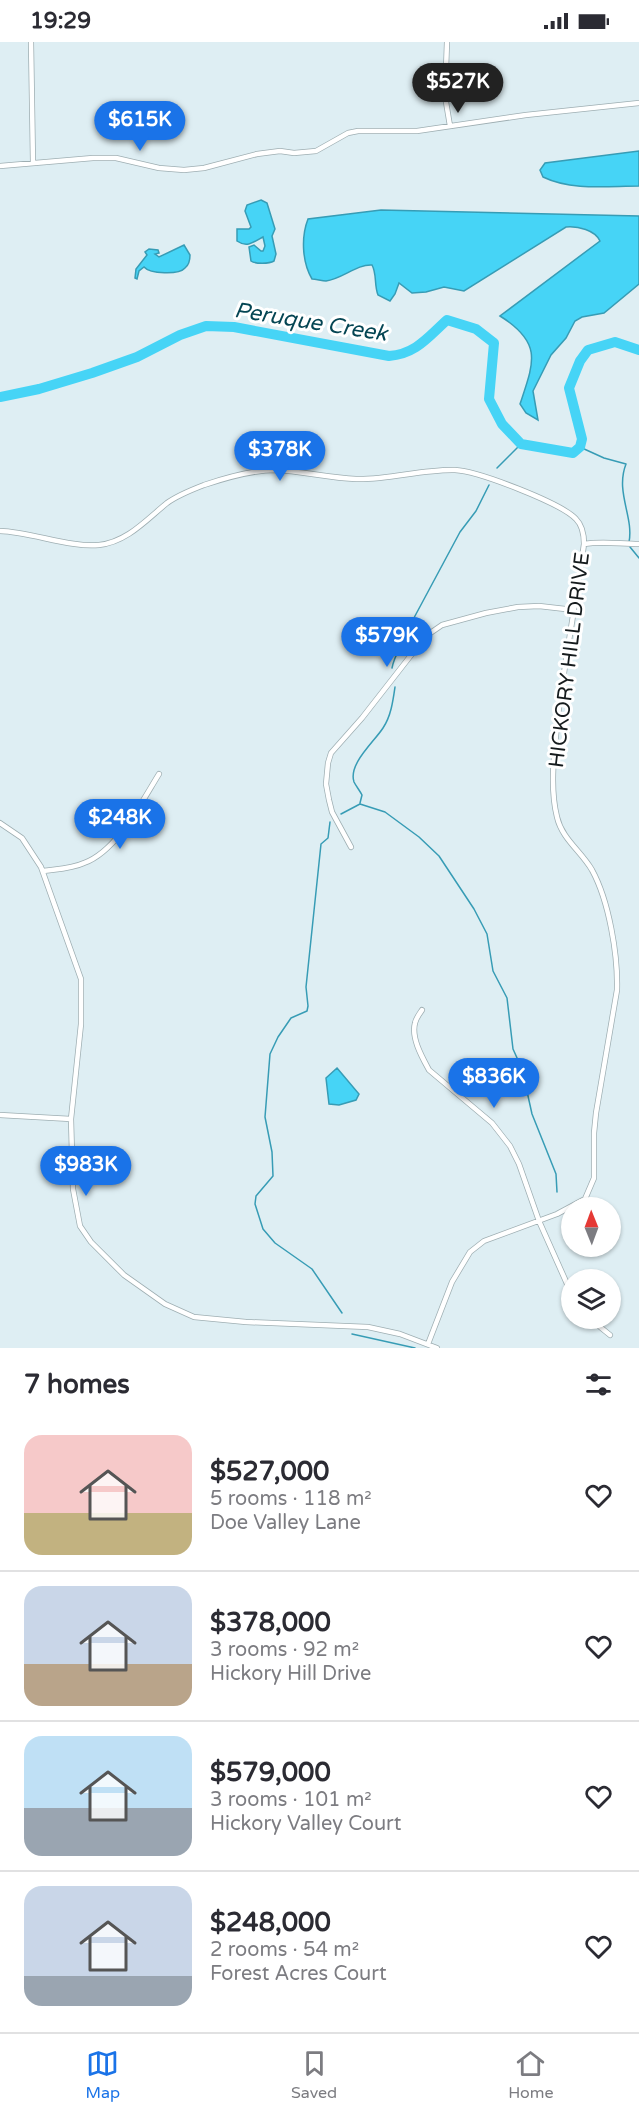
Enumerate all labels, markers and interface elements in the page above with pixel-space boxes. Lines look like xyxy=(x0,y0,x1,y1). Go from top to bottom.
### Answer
text: 19:29 xyxy=(30,8,91,34)
pin: $527K xyxy=(416,63,500,114)
text: $527K xyxy=(426,70,490,94)
pin: $615K xyxy=(98,101,182,152)
text: $615K xyxy=(108,108,172,132)
water label: Peruque Creek xyxy=(233,297,391,347)
pin: $378K xyxy=(238,431,322,482)
text: $378K xyxy=(248,438,312,462)
street label: HICKORY HILL DRIVE xyxy=(544,551,595,769)
pin: $579K xyxy=(345,617,429,668)
text: $579K xyxy=(355,624,419,648)
pin: $248K xyxy=(78,799,162,850)
text: $248K xyxy=(88,806,152,830)
pin: $836K xyxy=(452,1058,536,1109)
text: $836K xyxy=(462,1065,526,1089)
pin: $983K xyxy=(44,1146,128,1197)
text: $983K xyxy=(54,1153,118,1177)
north arrow xyxy=(561,1197,621,1257)
map controls xyxy=(561,1197,621,1329)
button: layers xyxy=(561,1269,621,1329)
icon: filters xyxy=(582,1368,615,1401)
text: 7 homes xyxy=(24,1369,130,1400)
text: $527,000 xyxy=(210,1456,329,1487)
icon: home xyxy=(72,1459,144,1531)
icon: heart xyxy=(582,1479,615,1512)
text: 5 rooms · 118 m² xyxy=(210,1487,372,1511)
text: Doe Valley Lane xyxy=(210,1511,361,1535)
text: $378,000 xyxy=(210,1607,331,1638)
icon: home xyxy=(72,1610,144,1682)
icon: heart xyxy=(582,1630,615,1663)
text: 3 rooms · 92 m² xyxy=(210,1638,359,1662)
text: Hickory Hill Drive xyxy=(210,1662,371,1686)
text: $579,000 xyxy=(210,1757,331,1788)
icon: home xyxy=(72,1760,144,1832)
icon: heart xyxy=(582,1780,615,1813)
text: 3 rooms · 101 m² xyxy=(210,1788,372,1812)
text: Hickory Valley Court xyxy=(210,1812,401,1836)
text: $248,000 xyxy=(210,1907,331,1938)
icon: home xyxy=(72,1910,144,1982)
icon: heart xyxy=(582,1930,615,1963)
text: 2 rooms · 54 m² xyxy=(210,1938,359,1962)
text: Forest Acres Court xyxy=(210,1962,387,1986)
tab: Map xyxy=(85,2047,120,2103)
tab: Saved xyxy=(291,2047,337,2103)
tab: Home xyxy=(508,2047,553,2103)

